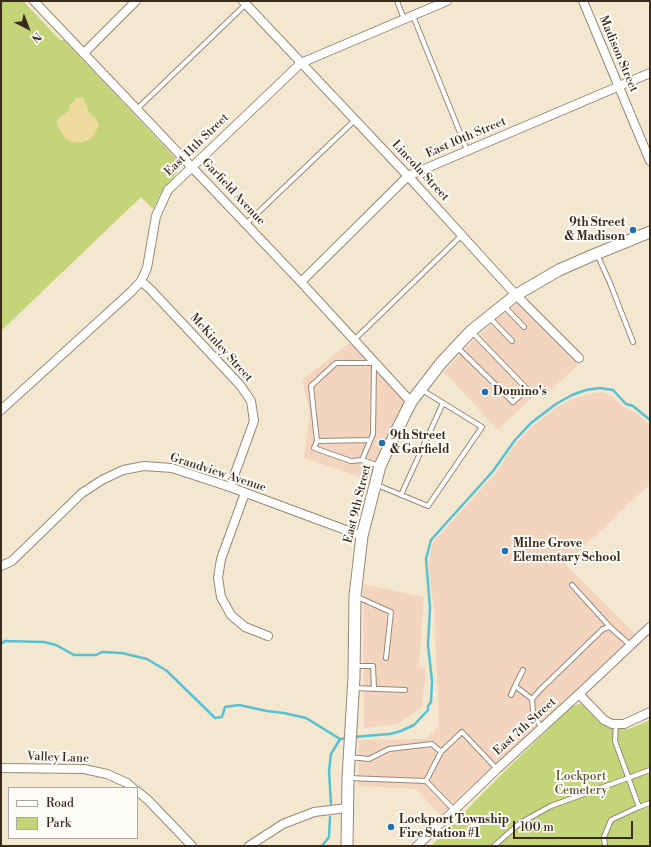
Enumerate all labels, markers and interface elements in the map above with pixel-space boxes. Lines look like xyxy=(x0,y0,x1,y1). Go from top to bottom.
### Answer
north arrow xyxy=(8,8,48,48)
street label: Madison Street xyxy=(595,14,641,94)
text: N xyxy=(28,29,44,45)
street label: East 11th Street xyxy=(162,111,232,179)
street label: East 10th Street xyxy=(424,115,508,161)
street label: Lincoln Street xyxy=(388,138,452,204)
street label: Garfield Avenue xyxy=(198,156,268,228)
place label: 9th Street & Madison xyxy=(564,216,625,244)
marker: 9th Street & Madison xyxy=(628,225,638,235)
street label: McKinley Street xyxy=(187,311,255,385)
place label: Domino's xyxy=(493,385,547,399)
marker: Domino's xyxy=(480,387,490,397)
place label: 9th Street & Garfield xyxy=(390,429,450,457)
marker: 9th Street & Garfield xyxy=(377,438,387,448)
street label: Grandview Avenue xyxy=(168,451,268,495)
street label: East 9th Street xyxy=(341,463,375,545)
place label: Milne Grove Elementary School xyxy=(513,537,620,565)
marker: Milne Grove Elementary School xyxy=(500,546,510,556)
street label: East 7th Street xyxy=(491,695,559,759)
street label: Valley Lane xyxy=(27,750,89,766)
park label: Lockport Cemetery xyxy=(555,770,607,798)
legend xyxy=(8,787,138,839)
text: Road xyxy=(46,796,74,811)
place label: Lockport Township Fire Station #1 xyxy=(399,813,509,841)
scale bar xyxy=(515,813,635,839)
text: Park xyxy=(46,816,71,831)
text: 100 m xyxy=(520,820,554,835)
marker: Lockport Township Fire Station #1 xyxy=(386,822,396,832)

